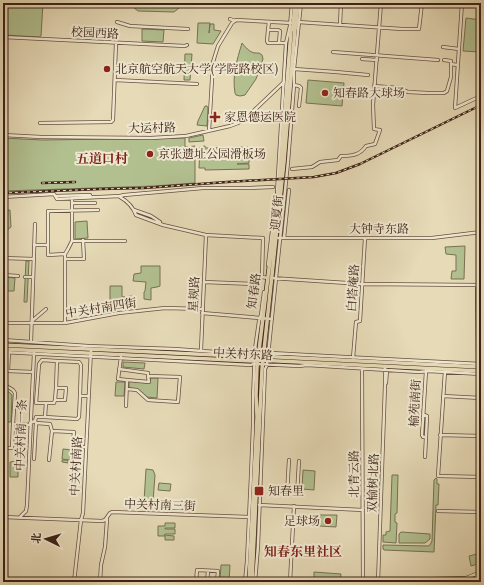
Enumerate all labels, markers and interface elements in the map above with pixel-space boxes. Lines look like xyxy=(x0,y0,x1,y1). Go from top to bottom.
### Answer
street label: 校园西路 xyxy=(71,25,119,43)
place label: 北京航空航天大学(学院路校区) xyxy=(115,62,278,78)
marker: 北京航空航天大学(学院路校区) xyxy=(102,64,112,74)
place label: 知春路大球场 xyxy=(333,86,405,102)
marker: 知春路大球场 xyxy=(320,88,330,98)
place label: 家恩德运医院 xyxy=(224,110,296,126)
marker: 家恩德运医院 xyxy=(209,111,221,123)
street label: 大运村路 xyxy=(128,121,176,137)
place label: 京张遗址公园滑板场 xyxy=(158,147,266,163)
marker: 京张遗址公园滑板场 xyxy=(145,149,155,159)
district label: 五道口村 xyxy=(76,151,128,169)
street label: 迎夏街 xyxy=(268,193,288,232)
street label: 大钟寺东路 xyxy=(349,222,409,238)
street label: 白塔庵路 xyxy=(344,264,364,313)
street label: 知春路 xyxy=(245,272,265,310)
street label: 星规路 xyxy=(186,276,204,312)
street label: 中关村南四街 xyxy=(64,295,139,323)
street label: 中关村东路 xyxy=(213,345,273,365)
street label: 榆苑南街 xyxy=(407,378,425,427)
street label: 中关村南一条 xyxy=(13,399,31,471)
street label: 中关村南路 xyxy=(67,436,87,496)
street label: 北青云路 xyxy=(347,450,363,498)
street label: 双榆树北路 xyxy=(365,453,383,513)
place label: 知春里 xyxy=(268,484,304,500)
marker: 知春里 xyxy=(253,485,265,497)
street label: 中关村南三街 xyxy=(124,497,197,515)
place label: 足球场 xyxy=(284,514,320,530)
marker: 足球场 xyxy=(323,516,333,526)
north arrow xyxy=(26,519,66,559)
text: 北 xyxy=(30,532,45,544)
district label: 知春东里社区 xyxy=(264,544,342,562)

